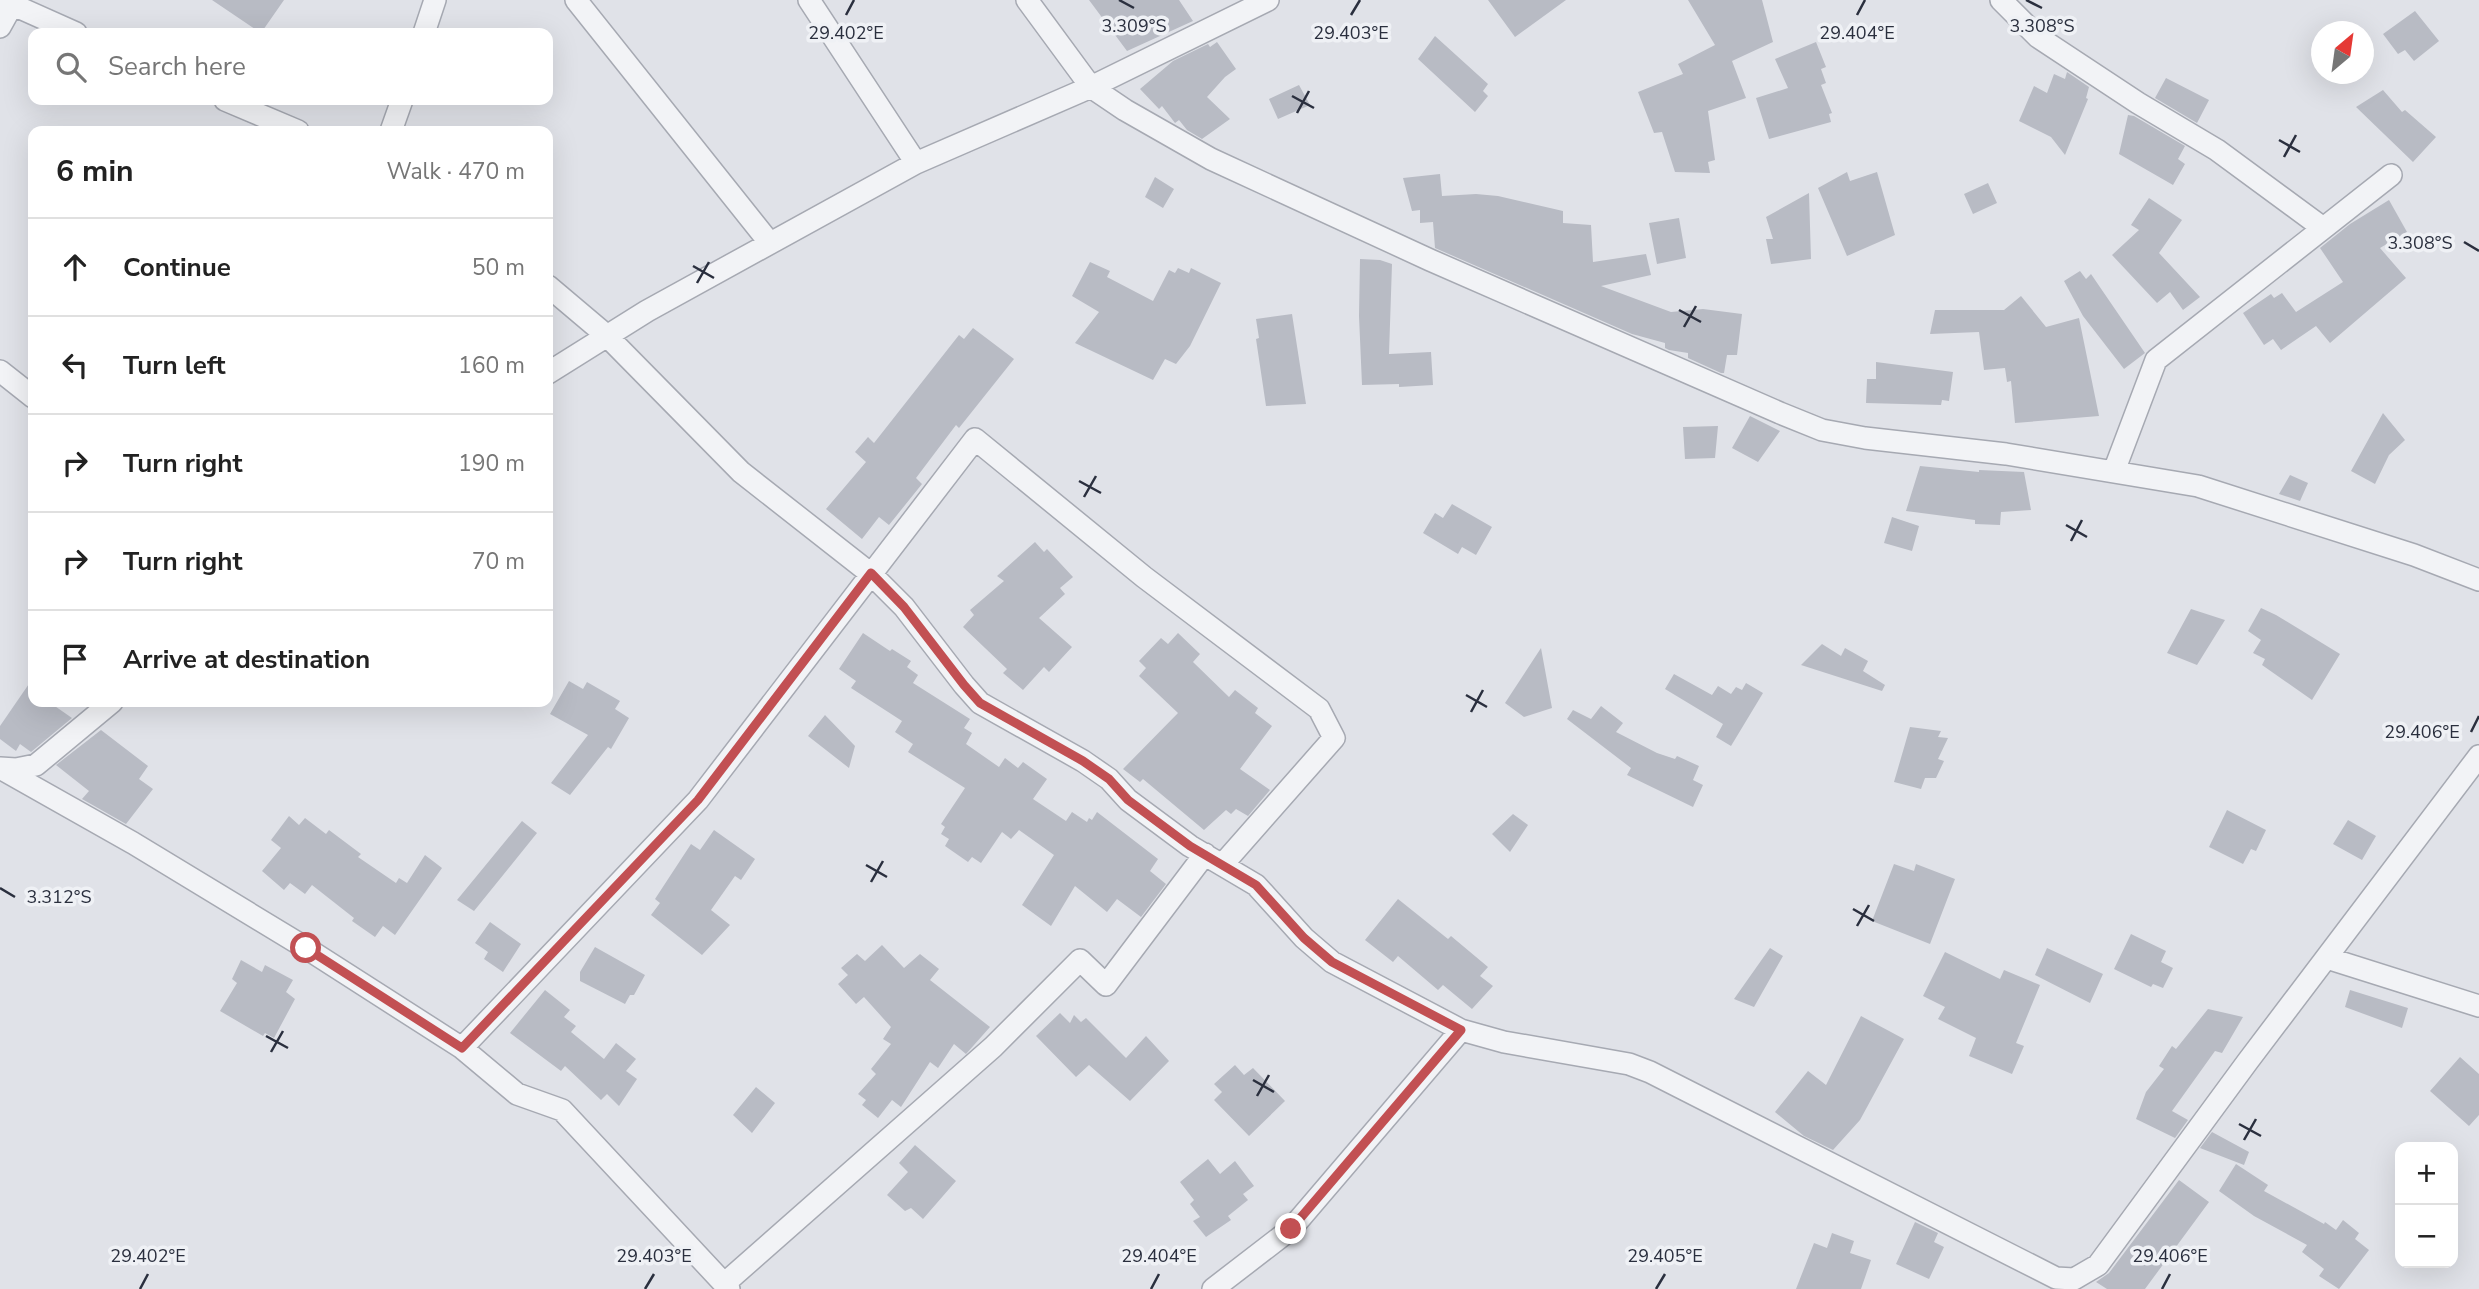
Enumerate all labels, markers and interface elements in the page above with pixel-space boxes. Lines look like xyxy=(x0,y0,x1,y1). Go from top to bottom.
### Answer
text: 3.309°S xyxy=(1101,14,1167,38)
text: 3.308°S xyxy=(2009,14,2075,38)
text: 29.402°E xyxy=(808,21,884,45)
text: 29.403°E xyxy=(1313,21,1389,45)
text: 29.404°E xyxy=(1819,21,1895,45)
north arrow xyxy=(2311,21,2374,84)
search box xyxy=(28,28,553,105)
icon: search xyxy=(52,48,90,86)
text: Search here xyxy=(108,49,246,84)
text: 6 min xyxy=(56,151,134,192)
text: Walk · 470 m xyxy=(386,156,525,187)
text: 3.308°S xyxy=(2387,231,2453,255)
icon: ahead xyxy=(56,248,94,286)
text: Continue xyxy=(123,250,231,285)
text: 50 m xyxy=(472,252,525,283)
icon: left xyxy=(56,346,94,384)
text: Turn left xyxy=(123,348,226,383)
text: 160 m xyxy=(458,350,525,381)
icon: right xyxy=(56,444,94,482)
text: Turn right xyxy=(123,446,242,481)
text: 190 m xyxy=(458,448,525,479)
icon: right xyxy=(56,542,94,580)
text: Turn right xyxy=(123,544,242,579)
text: 70 m xyxy=(472,546,525,577)
icon: arrive xyxy=(56,640,94,678)
text: Arrive at destination xyxy=(123,642,370,677)
text: 29.406°E xyxy=(2384,720,2460,744)
text: 3.312°S xyxy=(26,885,92,909)
route start xyxy=(290,932,321,963)
map controls xyxy=(2395,1142,2458,1268)
button: + xyxy=(2395,1142,2458,1205)
button: − xyxy=(2395,1205,2458,1268)
route end xyxy=(1275,1213,1306,1244)
text: 29.402°E xyxy=(110,1244,186,1268)
text: 29.403°E xyxy=(616,1244,692,1268)
text: 29.404°E xyxy=(1121,1244,1197,1268)
text: 29.405°E xyxy=(1627,1244,1703,1268)
text: 29.406°E xyxy=(2132,1244,2208,1268)

